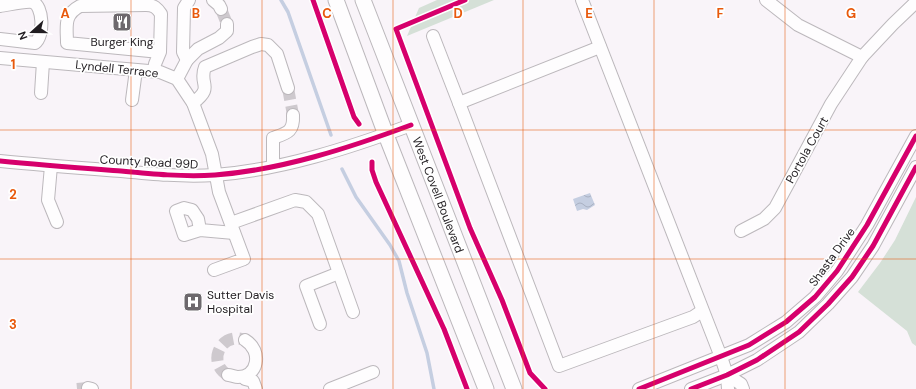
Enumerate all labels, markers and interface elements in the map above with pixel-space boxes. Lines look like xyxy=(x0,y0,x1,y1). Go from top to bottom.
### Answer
text: A xyxy=(60,5,70,22)
text: B xyxy=(192,5,200,22)
text: C xyxy=(322,5,332,22)
text: D xyxy=(453,5,463,22)
text: E xyxy=(585,5,593,22)
text: F xyxy=(716,5,724,22)
text: G xyxy=(846,5,856,22)
restaurant icon: Burger King xyxy=(111,11,133,33)
north arrow xyxy=(12,12,52,52)
text: N xyxy=(15,29,31,42)
place label: Burger King xyxy=(91,34,154,50)
text: 1 xyxy=(11,56,15,73)
street label: Lyndell Terrace xyxy=(75,57,160,81)
street label: Portola Court xyxy=(782,114,832,186)
street label: West Covell Boulevard xyxy=(408,135,468,255)
street label: County Road 99D xyxy=(99,151,199,173)
text: 2 xyxy=(9,186,17,203)
street label: Shasta Drive xyxy=(805,224,859,290)
place label: Sutter Davis Hospital xyxy=(207,287,274,317)
hospital icon: Sutter Davis Hospital xyxy=(182,291,204,313)
text: 3 xyxy=(9,316,17,333)

